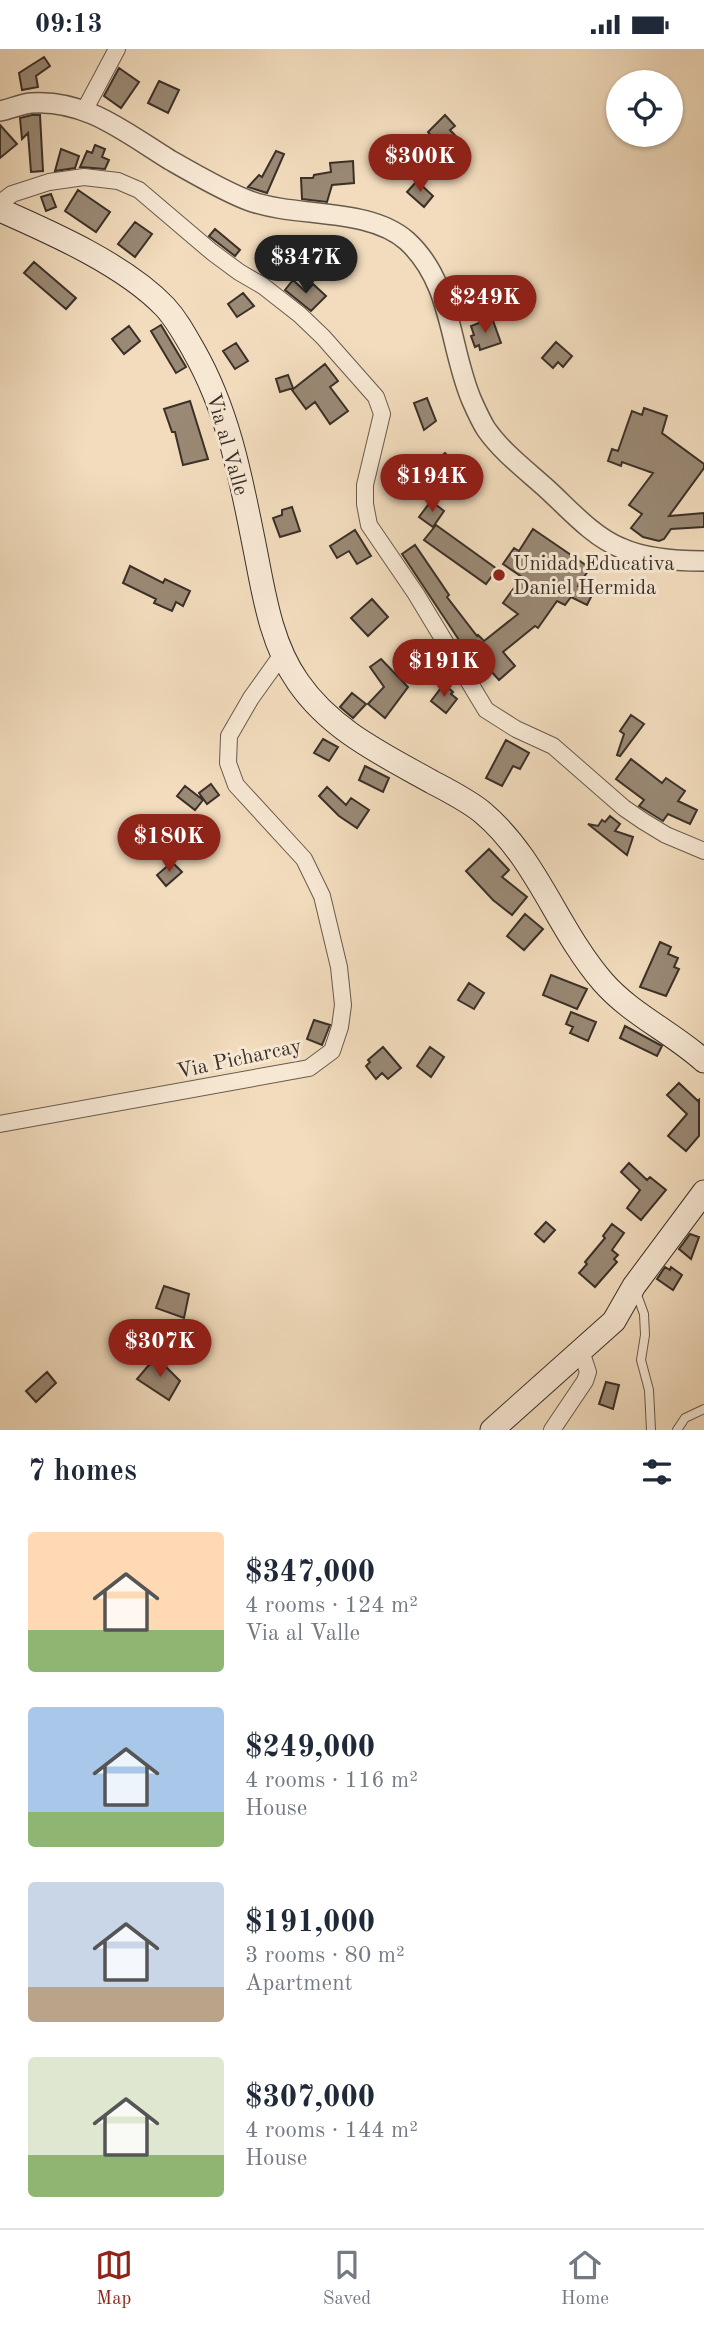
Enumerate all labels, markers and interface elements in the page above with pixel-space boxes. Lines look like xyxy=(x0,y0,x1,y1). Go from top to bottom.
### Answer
text: 09:13 xyxy=(35,12,103,38)
map controls xyxy=(606,70,683,147)
button: locate xyxy=(606,70,683,147)
pin: $300K xyxy=(371,135,469,194)
text: $300K xyxy=(384,145,456,168)
pin: $347K xyxy=(257,236,355,295)
text: $347K xyxy=(270,246,342,269)
pin: $249K xyxy=(436,275,534,335)
text: $249K xyxy=(449,286,521,309)
street label: Via al Valle xyxy=(202,391,251,498)
pin: $194K xyxy=(383,455,481,514)
text: $194K xyxy=(396,465,468,488)
place label: Unidad Educativa Daniel Hermida xyxy=(513,554,675,599)
marker: Unidad Educativa Daniel Hermida xyxy=(491,567,507,583)
pin: $191K xyxy=(395,639,493,699)
text: $191K xyxy=(408,650,480,673)
pin: $180K xyxy=(120,815,218,874)
text: $180K xyxy=(133,825,205,848)
street label: Via Picharcay xyxy=(175,1036,304,1083)
pin: $307K xyxy=(111,1319,209,1379)
text: $307K xyxy=(124,1330,196,1353)
icon: filters xyxy=(638,1453,676,1491)
text: 7 homes xyxy=(28,1457,137,1487)
text: $347,000 xyxy=(245,1558,375,1588)
icon: home xyxy=(84,1560,168,1644)
text: 4 rooms · 124 m² xyxy=(245,1594,418,1617)
text: Via al Valle xyxy=(245,1622,360,1645)
text: $249,000 xyxy=(245,1733,375,1763)
icon: home xyxy=(84,1735,168,1819)
text: 4 rooms · 116 m² xyxy=(245,1769,418,1792)
text: House xyxy=(245,1797,307,1820)
text: $191,000 xyxy=(245,1908,375,1938)
icon: home xyxy=(84,1910,168,1994)
text: 3 rooms · 80 m² xyxy=(245,1944,405,1967)
text: Apartment xyxy=(245,1972,353,1995)
text: $307,000 xyxy=(245,2083,375,2113)
icon: home xyxy=(84,2085,168,2169)
text: 4 rooms · 144 m² xyxy=(245,2119,418,2142)
text: House xyxy=(245,2147,307,2170)
tab: Map xyxy=(95,2246,133,2311)
tab: Saved xyxy=(323,2246,371,2311)
tab: Home xyxy=(561,2246,609,2311)

